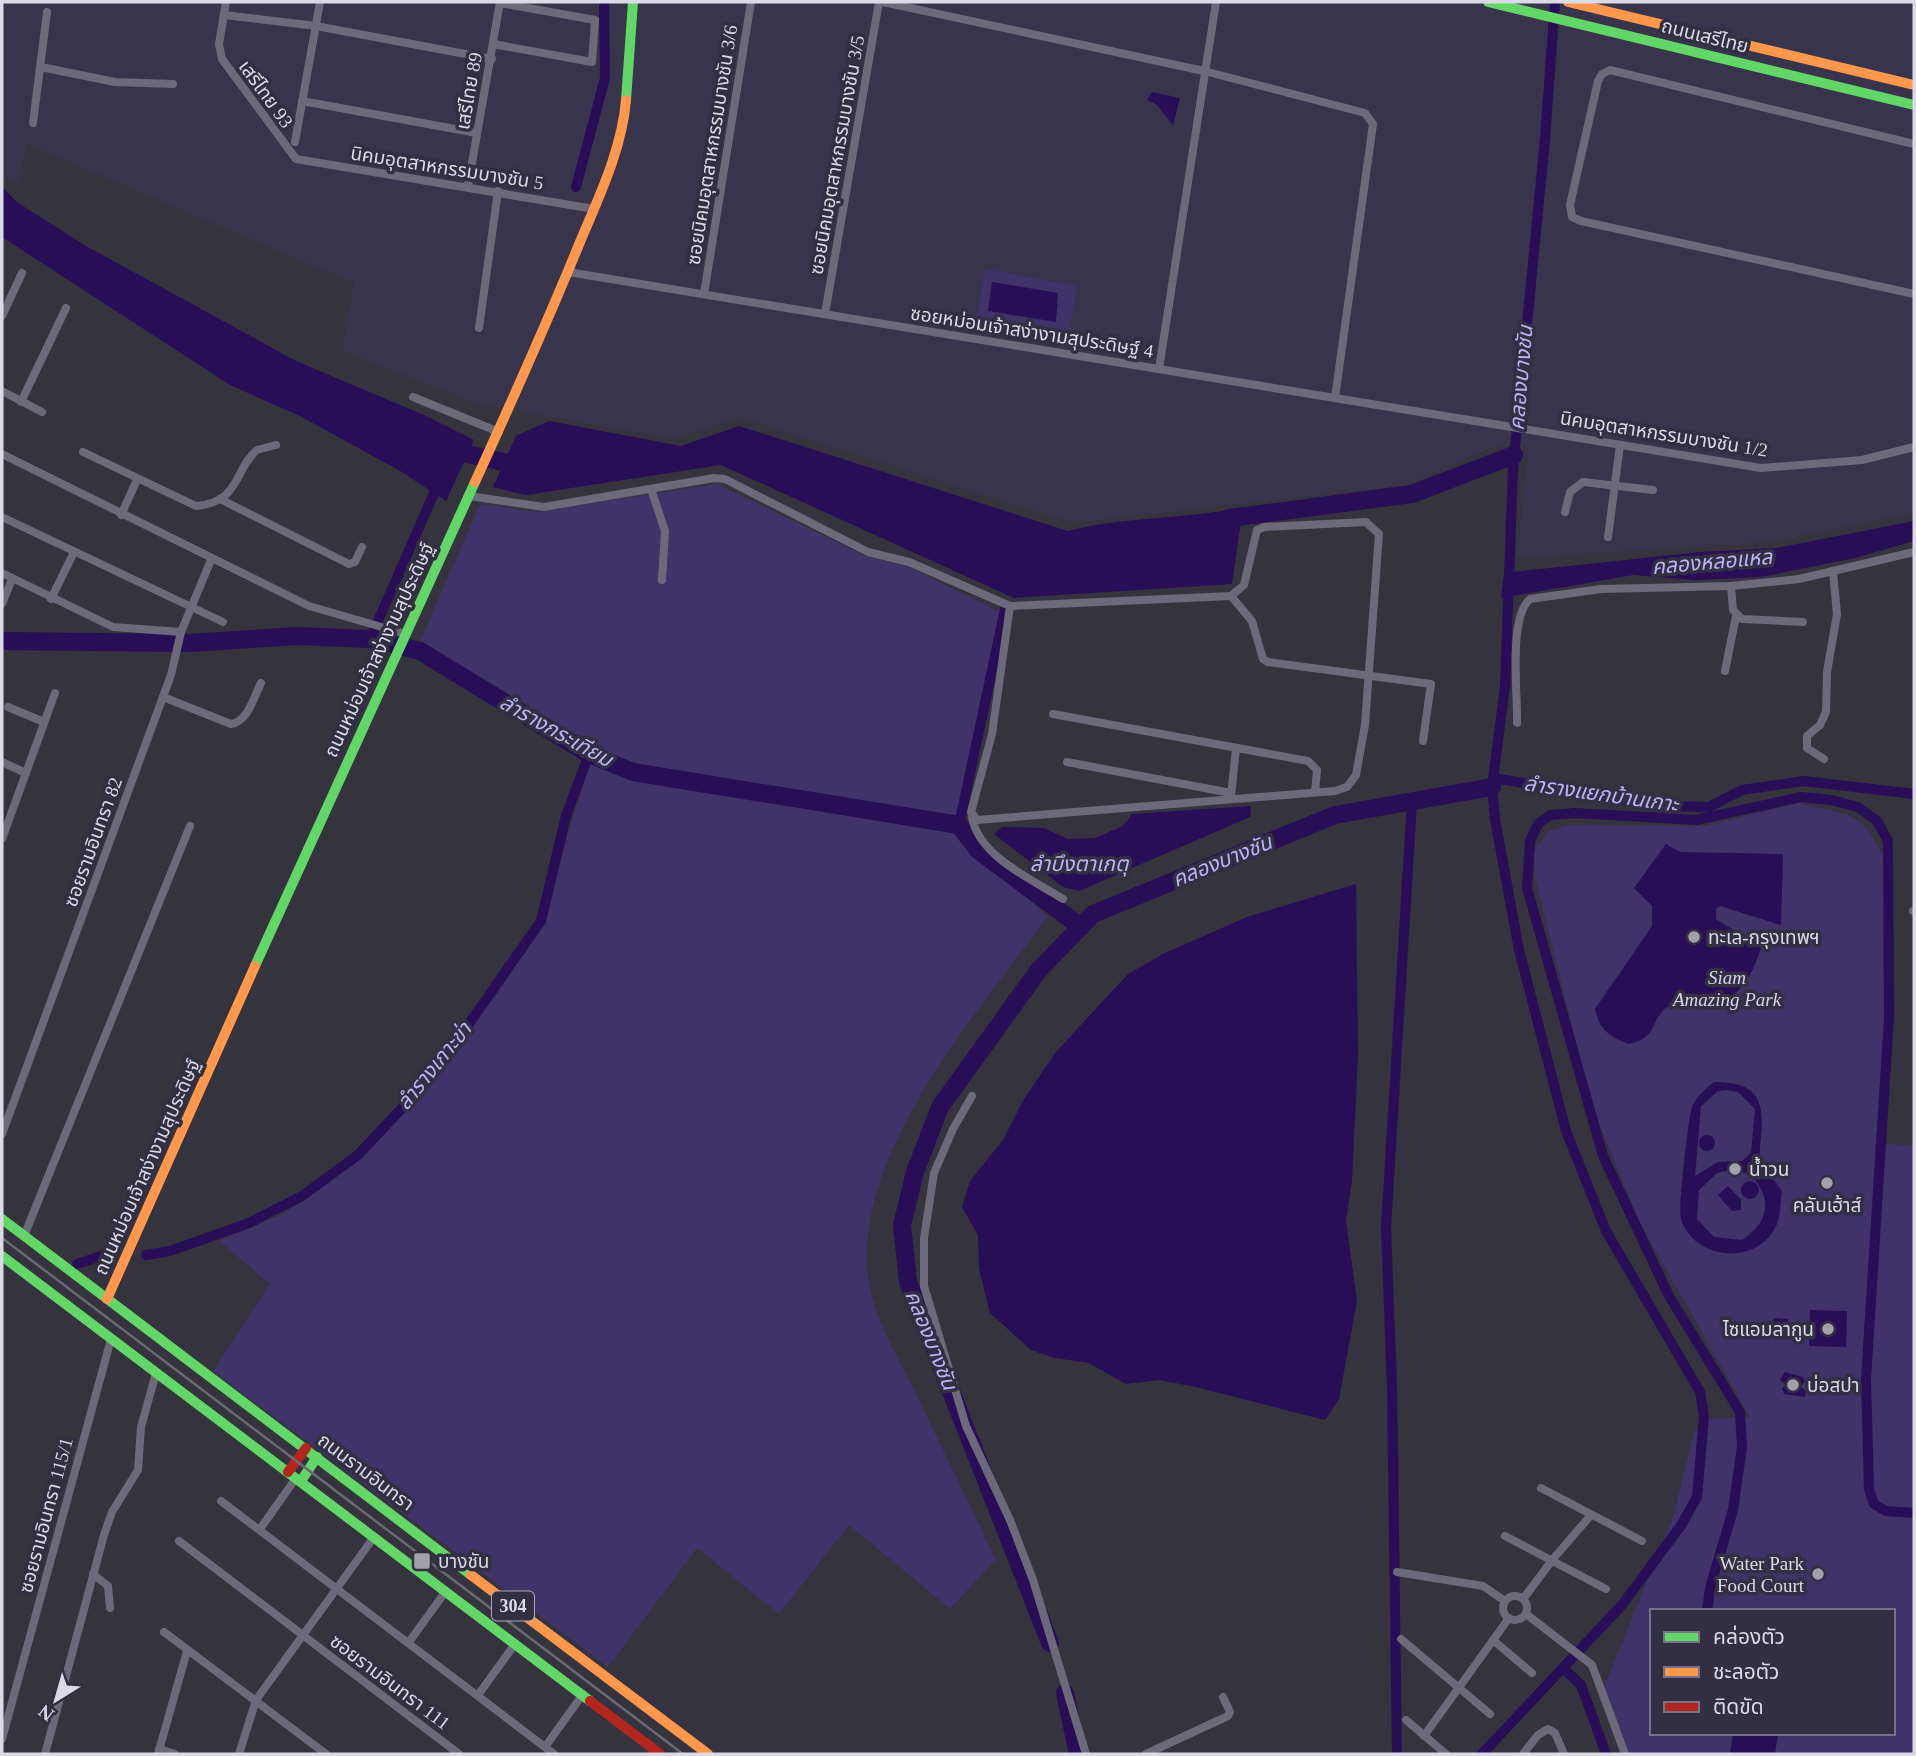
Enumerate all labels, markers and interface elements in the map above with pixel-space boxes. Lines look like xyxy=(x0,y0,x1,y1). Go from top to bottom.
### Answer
street label: ถนนเสรีไทย xyxy=(1659,15,1751,57)
street label: ซอยนิคมอุตสาหกรรมบางชัน 3/6 xyxy=(683,24,742,267)
street label: ซอยนิคมอุตสาหกรรมบางชัน 3/5 xyxy=(806,34,869,276)
street label: เสรีไทย 89 xyxy=(452,51,486,131)
street label: เสรีไทย 93 xyxy=(235,56,297,132)
street label: นิคมอุตสาหกรรมบางชัน 5 xyxy=(349,142,545,195)
street label: ซอยหม่อมเจ้าสง่างามสุประดิษฐ์ 4 xyxy=(909,301,1156,363)
water label: คลองบางชัน xyxy=(1504,323,1538,431)
street label: นิคมอุตสาหกรรมบางชัน 1/2 xyxy=(1559,407,1769,462)
street label: ถนนหม่อมเจ้าสง่างามสุประดิษฐ์ xyxy=(319,539,439,761)
water label: คลองหลอแหล xyxy=(1651,545,1774,579)
water label: ลำรางกระเทียม xyxy=(496,690,618,773)
water label: ลำรางแยกบ้านเกาะ xyxy=(1522,771,1682,817)
street label: ซอยรามอินทรา 82 xyxy=(60,774,126,910)
water label: คลองบางชัน xyxy=(1169,830,1276,892)
water label: ลำบึงตาเกตุ xyxy=(1030,852,1130,877)
place label: ทะเล-กรุงเทพฯ xyxy=(1708,927,1820,949)
marker: ทะเล-กรุงเทพฯ xyxy=(1686,929,1702,945)
park label: Siam Amazing Park xyxy=(1671,967,1782,1010)
water label: ลำรางเกาะข่า xyxy=(392,1017,477,1114)
street label: ถนนหม่อมเจ้าสง่างามสุประดิษฐ์ xyxy=(89,1055,205,1278)
place label: น้ำวน xyxy=(1749,1156,1789,1180)
marker: น้ำวน xyxy=(1727,1161,1743,1177)
marker: คลับเฮ้าส์ xyxy=(1819,1175,1835,1191)
place label: คลับเฮ้าส์ xyxy=(1793,1194,1861,1216)
water label: คลองบางชัน xyxy=(900,1287,962,1394)
place label: ไซแอมลากูน xyxy=(1722,1319,1814,1342)
marker: ไซแอมลากูน xyxy=(1820,1321,1836,1337)
place label: บ่อสปา xyxy=(1807,1374,1859,1396)
marker: บ่อสปา xyxy=(1785,1377,1801,1393)
street label: ถนนรามอินทรา xyxy=(314,1429,418,1515)
street label: ซอยรามอินทรา 115/1 xyxy=(15,1435,77,1595)
marker: บางชัน xyxy=(412,1551,432,1571)
place label: บางชัน xyxy=(438,1551,490,1572)
place label: Water Park Food Court xyxy=(1717,1553,1805,1596)
marker: Water Park Food Court xyxy=(1810,1566,1826,1582)
road number: 304 xyxy=(492,1591,534,1620)
legend xyxy=(1650,1609,1895,1735)
text: คล่องตัว xyxy=(1713,1625,1785,1649)
street label: ซอยรามอินทรา 111 xyxy=(326,1630,454,1734)
text: ชะลอตัว xyxy=(1713,1660,1779,1684)
north arrow xyxy=(21,1665,91,1735)
text: ติดขัด xyxy=(1713,1695,1764,1719)
text: N xyxy=(34,1700,58,1726)

